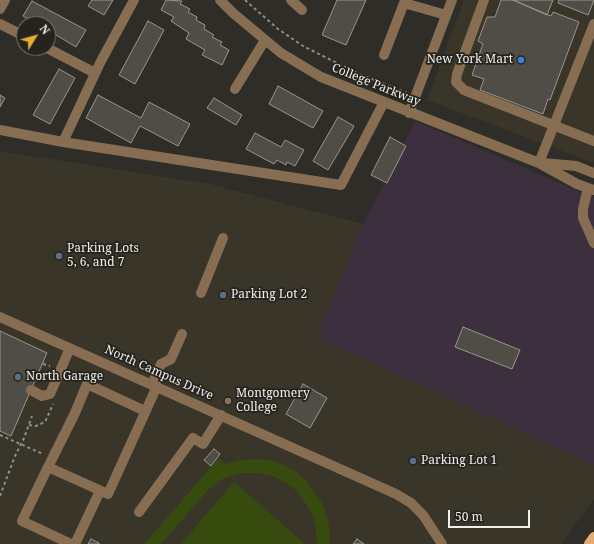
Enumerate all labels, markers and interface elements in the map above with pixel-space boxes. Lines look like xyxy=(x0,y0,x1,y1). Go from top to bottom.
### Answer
north arrow xyxy=(16,16,56,56)
text: N xyxy=(37,21,54,37)
place label: New York Mart xyxy=(427,53,513,67)
marker: New York Mart xyxy=(516,55,526,65)
street label: College Parkway xyxy=(330,61,422,109)
place label: Parking Lots 5, 6, and 7 xyxy=(67,242,139,270)
marker: Parking Lots 5, 6, and 7 xyxy=(54,251,64,261)
place label: Parking Lot 2 xyxy=(231,288,307,302)
marker: Parking Lot 2 xyxy=(218,290,228,300)
street label: North Campus Drive xyxy=(103,343,215,403)
place label: North Garage xyxy=(26,370,103,384)
marker: North Garage xyxy=(13,372,23,382)
place label: Montgomery College xyxy=(236,387,310,415)
marker: Montgomery College xyxy=(223,396,233,406)
place label: Parking Lot 1 xyxy=(421,454,497,468)
marker: Parking Lot 1 xyxy=(408,456,418,466)
scale bar xyxy=(450,502,532,528)
text: 50 m xyxy=(455,508,483,525)

